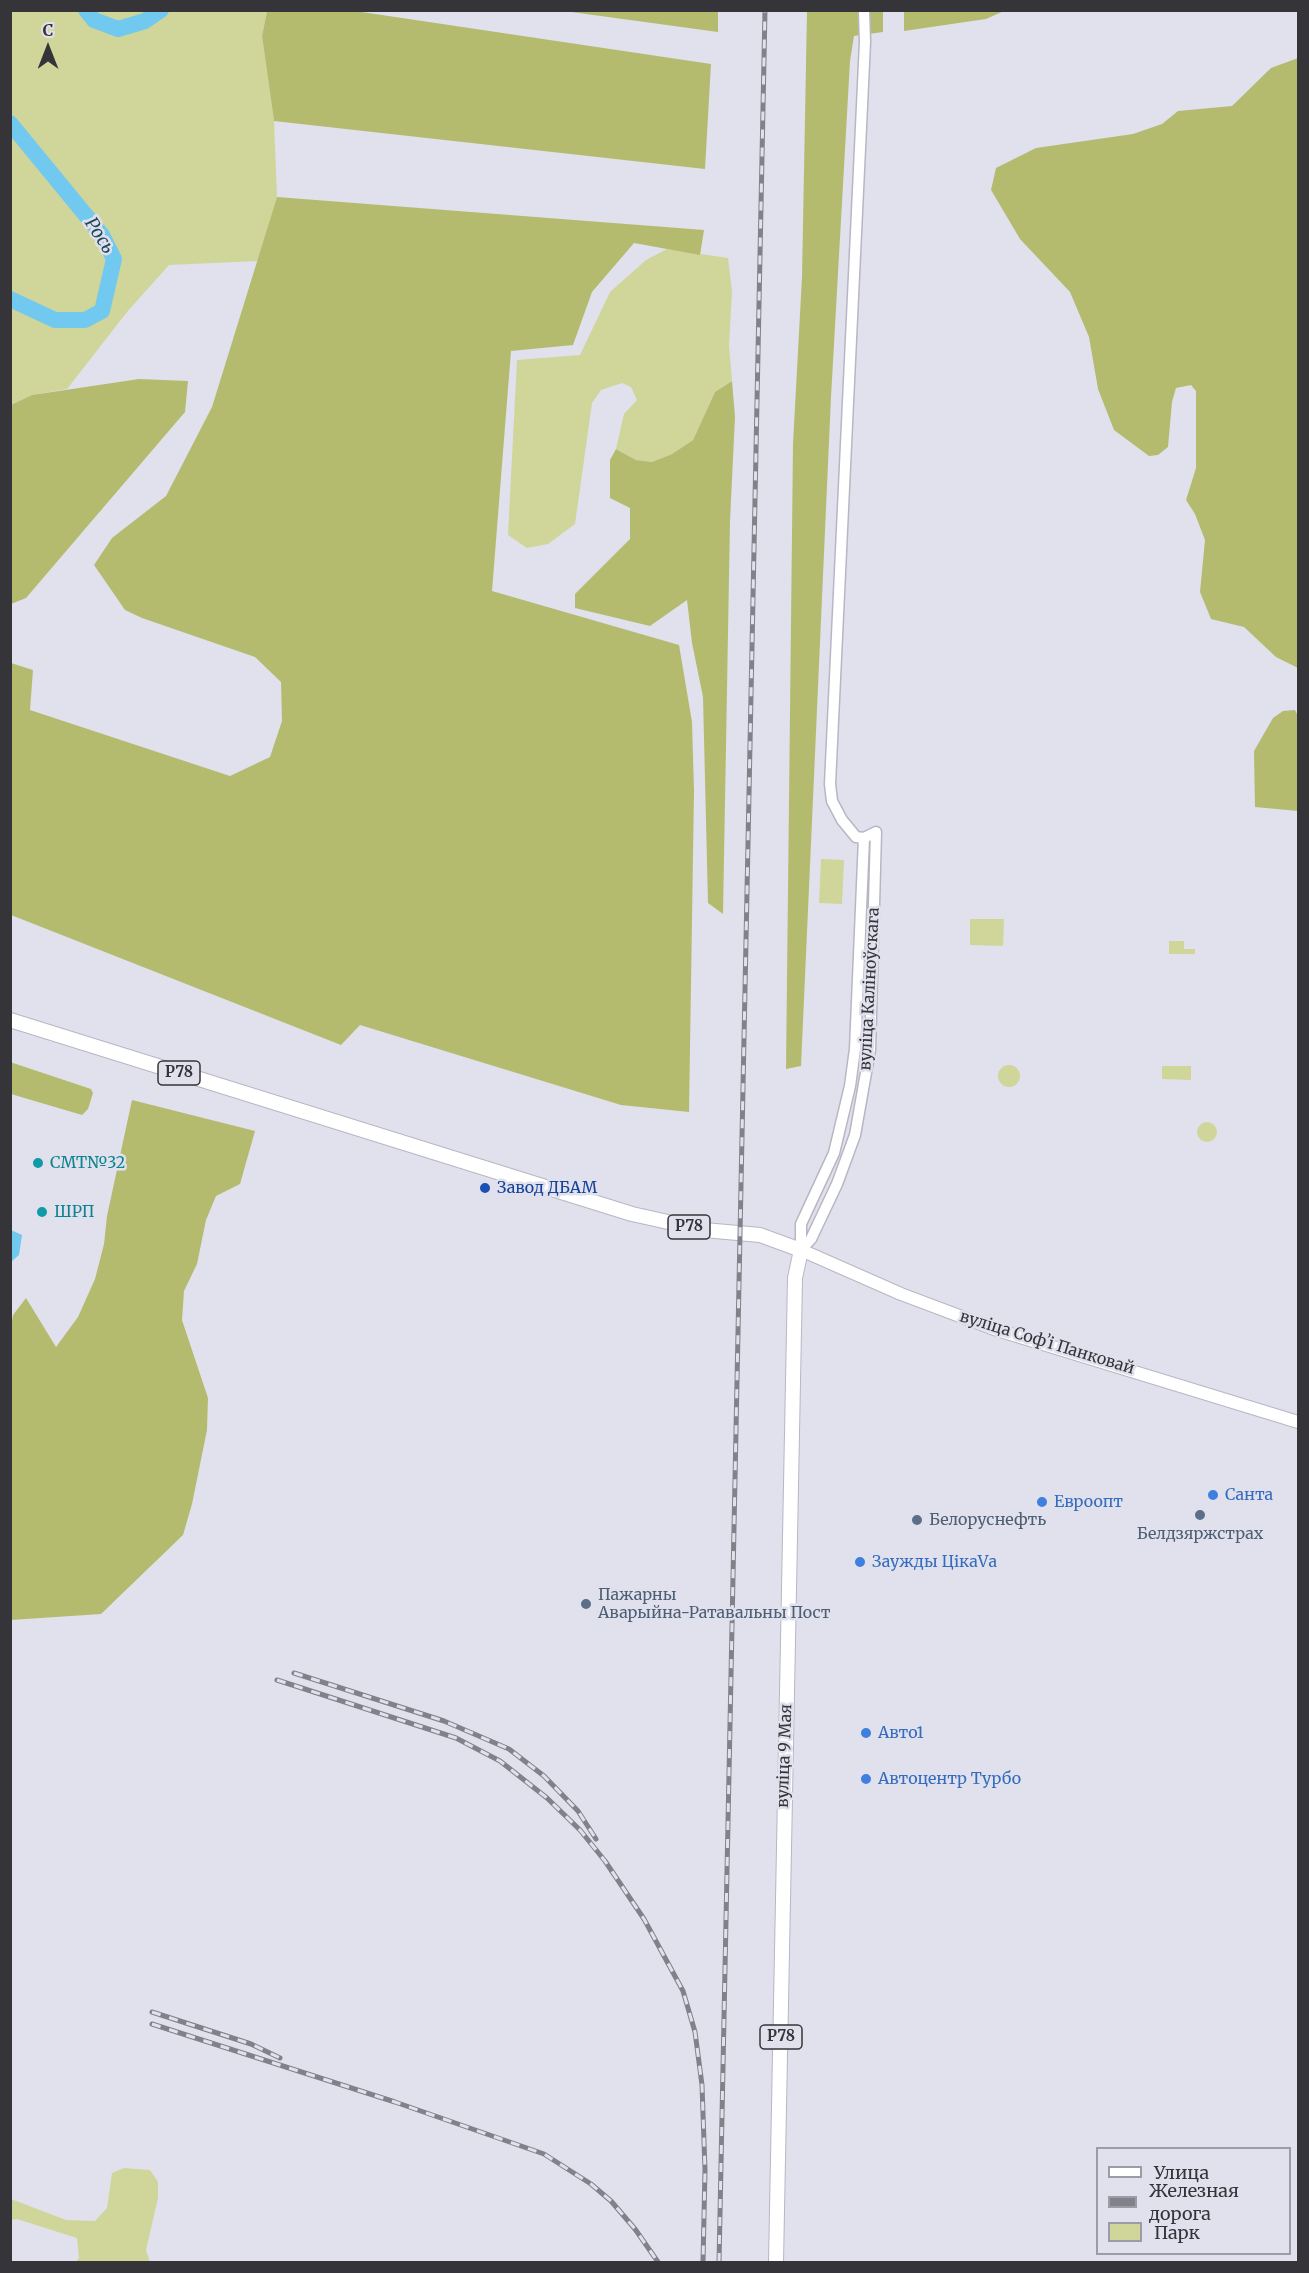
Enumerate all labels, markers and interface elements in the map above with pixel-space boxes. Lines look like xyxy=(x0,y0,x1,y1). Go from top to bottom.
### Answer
north arrow xyxy=(18,18,78,78)
text: С xyxy=(43,20,53,40)
water label: Рось xyxy=(79,214,119,258)
street label: вуліца Каліноўскага xyxy=(856,907,884,1071)
road number: Р78 xyxy=(158,1061,200,1085)
place label: СМТ№32 xyxy=(50,1153,125,1173)
marker: СМТ№32 xyxy=(31,1156,45,1170)
place label: Завод ДБАМ xyxy=(497,1178,597,1198)
marker: Завод ДБАМ xyxy=(478,1181,492,1195)
place label: ШРП xyxy=(54,1202,94,1222)
marker: ШРП xyxy=(35,1205,49,1219)
road number: Р78 xyxy=(668,1215,710,1239)
street label: вуліца Софʼі Панковай xyxy=(957,1307,1137,1379)
place label: Санта xyxy=(1225,1485,1273,1505)
marker: Санта xyxy=(1206,1488,1220,1502)
place label: Евроопт xyxy=(1054,1492,1123,1512)
marker: Евроопт xyxy=(1035,1495,1049,1509)
marker: Белдзяржстрах xyxy=(1193,1508,1207,1522)
place label: Белоруснефть xyxy=(929,1510,1046,1530)
marker: Белоруснефть xyxy=(910,1513,924,1527)
place label: Белдзяржстрах xyxy=(1137,1524,1263,1544)
place label: Заужды ЦікаVа xyxy=(872,1552,997,1572)
marker: Заужды ЦікаVа xyxy=(853,1555,867,1569)
place label: Пажарны Аварыйна-Ратавальны Пост xyxy=(598,1585,830,1623)
marker: Пажарны Аварыйна-Ратавальны Пост xyxy=(579,1597,593,1611)
street label: вуліца 9 Мая xyxy=(774,1704,796,1808)
place label: Авто1 xyxy=(878,1723,924,1743)
marker: Авто1 xyxy=(859,1726,873,1740)
place label: Автоцентр Турбо xyxy=(878,1769,1021,1789)
marker: Автоцентр Турбо xyxy=(859,1772,873,1786)
road number: Р78 xyxy=(760,2025,802,2049)
legend xyxy=(1096,2147,1291,2255)
text: Улица xyxy=(1154,2161,1209,2184)
text: Железная дорога xyxy=(1149,2179,1239,2225)
text: Парк xyxy=(1154,2221,1200,2244)

